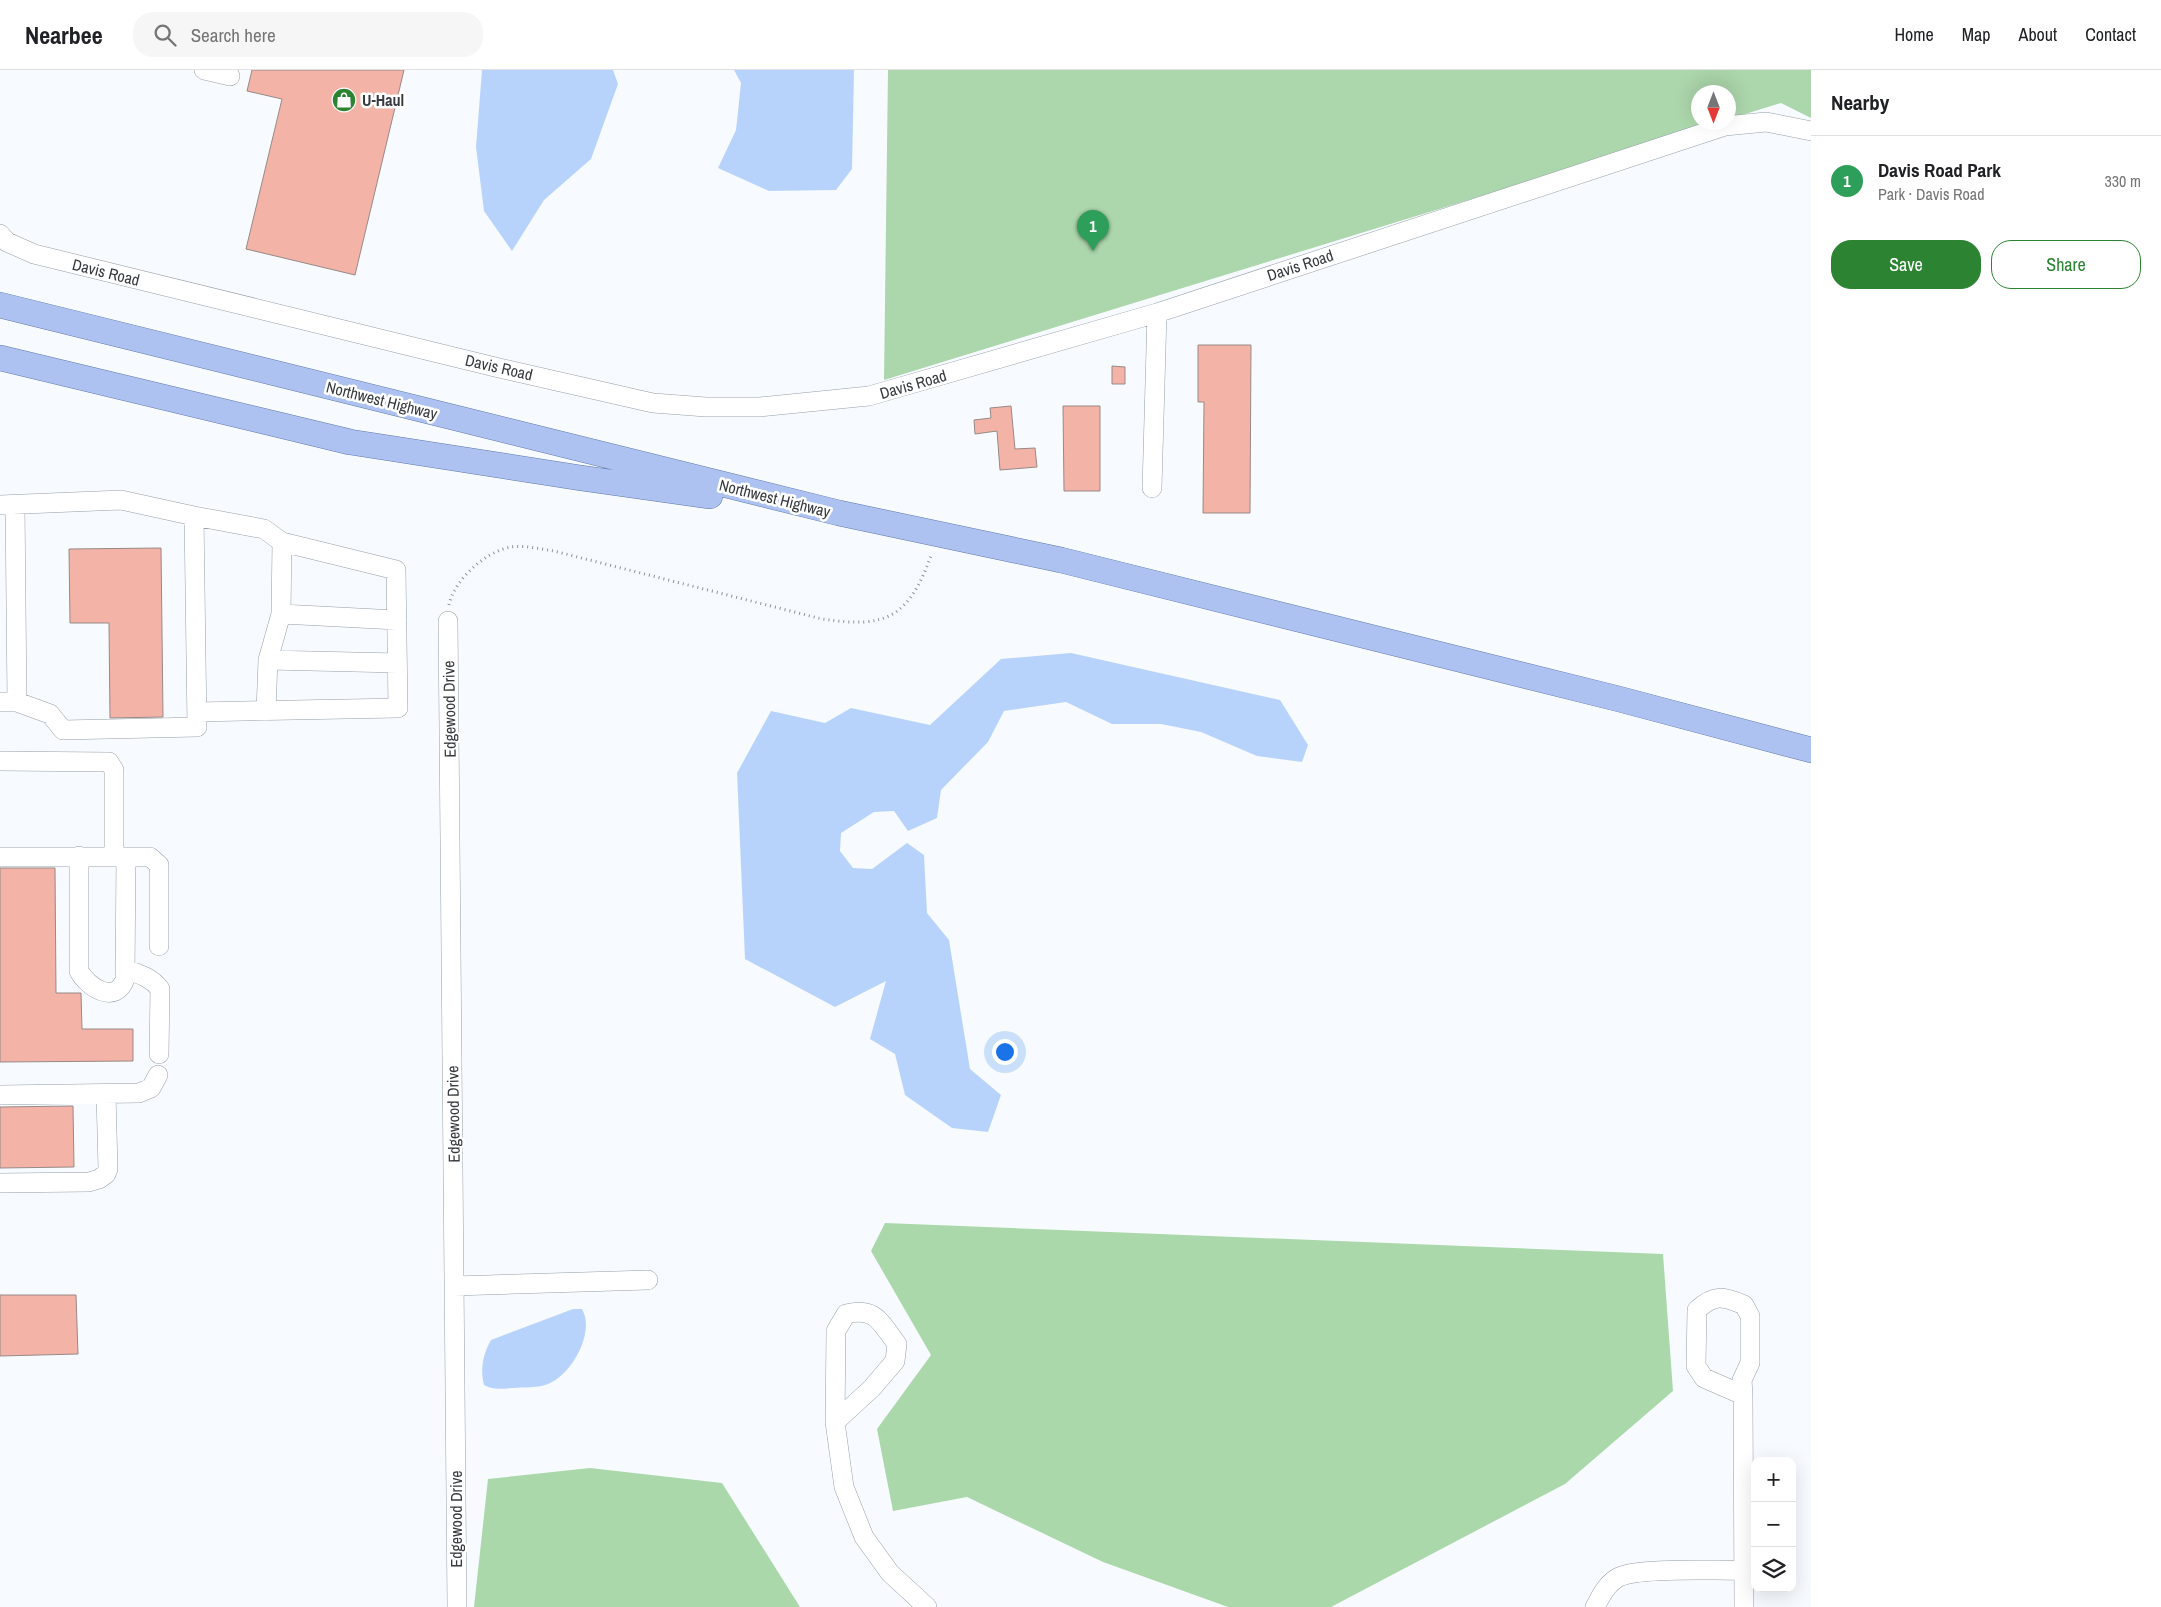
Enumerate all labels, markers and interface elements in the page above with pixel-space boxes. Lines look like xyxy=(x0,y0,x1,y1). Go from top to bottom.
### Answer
search box xyxy=(133,12,483,57)
text: Nearbee xyxy=(25,19,103,51)
icon: search xyxy=(151,21,179,49)
text: Search here xyxy=(191,22,276,48)
text: Home xyxy=(1894,22,1934,47)
text: Map xyxy=(1962,22,1991,47)
text: About xyxy=(2019,22,2057,47)
text: Contact xyxy=(2085,22,2136,47)
north arrow xyxy=(1691,85,1736,130)
shop icon: U-Haul xyxy=(331,87,357,113)
text: Nearby xyxy=(1831,88,1889,117)
place label: U-Haul xyxy=(362,89,404,111)
text: Davis Road Park xyxy=(1878,157,2001,183)
text: 1 xyxy=(1843,170,1851,192)
text: 330 m xyxy=(2105,170,2141,192)
text: Park · Davis Road xyxy=(1878,183,1984,205)
pin: 1 xyxy=(1077,210,1109,251)
button: Save xyxy=(1831,240,1981,289)
button: Share xyxy=(1991,240,2141,289)
street label: Davis Road xyxy=(1264,244,1336,286)
street label: Davis Road xyxy=(70,253,142,291)
street label: Davis Road xyxy=(463,349,535,385)
street label: Davis Road xyxy=(877,364,949,404)
street label: Northwest Highway xyxy=(324,376,440,425)
street label: Northwest Highway xyxy=(717,474,833,523)
street label: Edgewood Drive xyxy=(437,660,461,758)
your location xyxy=(992,1039,1018,1065)
street label: Edgewood Drive xyxy=(441,1065,465,1163)
map controls xyxy=(1751,1457,1796,1592)
button: + xyxy=(1751,1457,1796,1502)
street label: Edgewood Drive xyxy=(445,1471,467,1568)
button: − xyxy=(1751,1502,1796,1547)
button: layers xyxy=(1751,1547,1796,1592)

